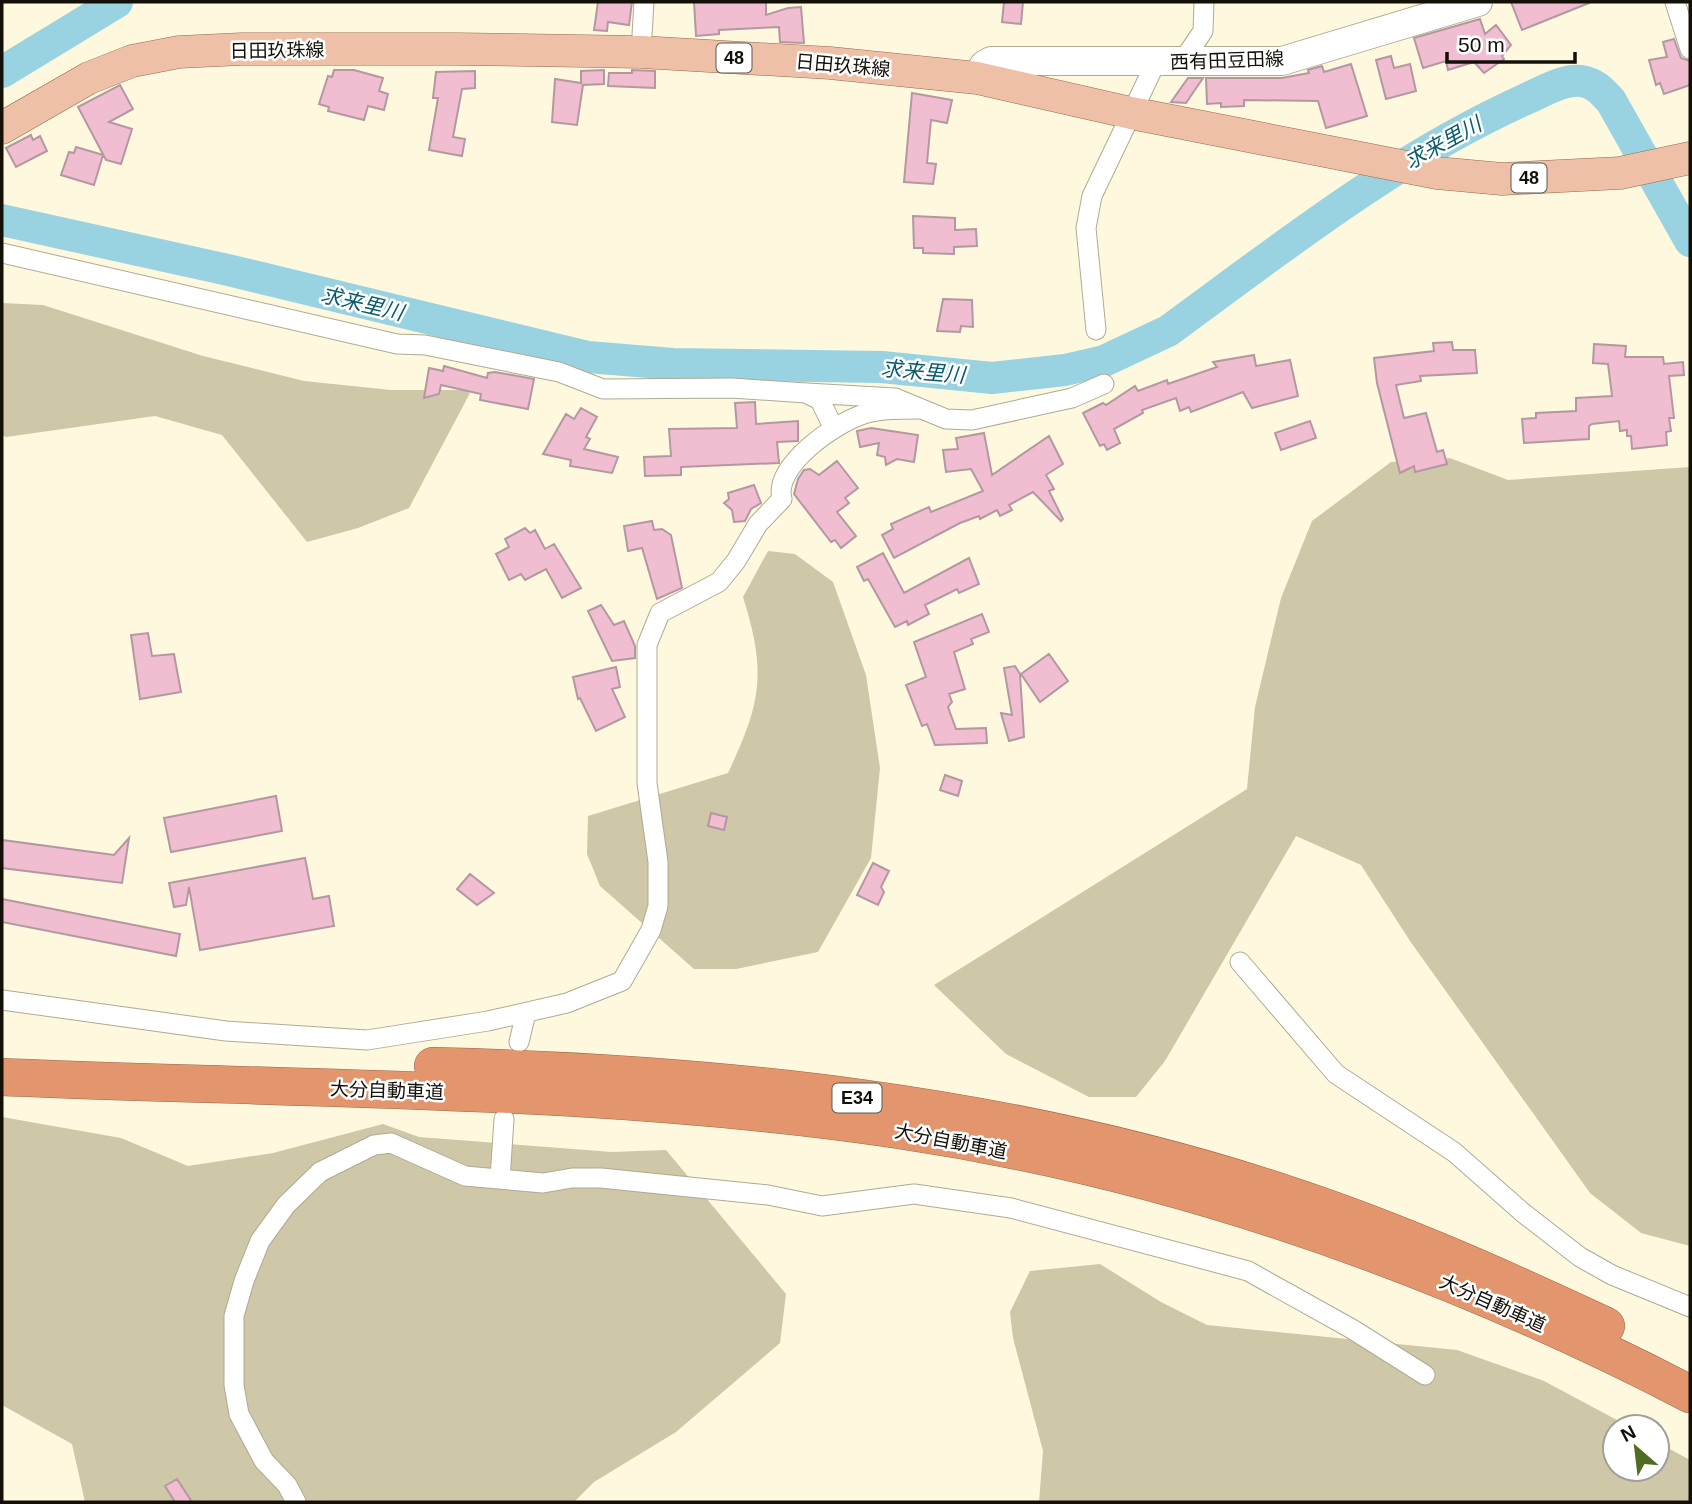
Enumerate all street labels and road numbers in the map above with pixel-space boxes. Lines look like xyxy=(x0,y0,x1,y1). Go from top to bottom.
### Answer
street label: 日田玖珠線 xyxy=(229,39,325,62)
road number: 48 xyxy=(716,44,752,72)
street label: 西有田豆田線 xyxy=(1170,48,1284,73)
street label: 日田玖珠線 xyxy=(795,51,891,80)
road number: 48 xyxy=(1512,163,1546,192)
street label: 大分自動車道 xyxy=(330,1078,444,1103)
road number: E34 xyxy=(832,1084,882,1112)
street label: 大分自動車道 xyxy=(893,1120,1009,1163)
street label: 大分自動車道 xyxy=(1436,1271,1549,1336)

